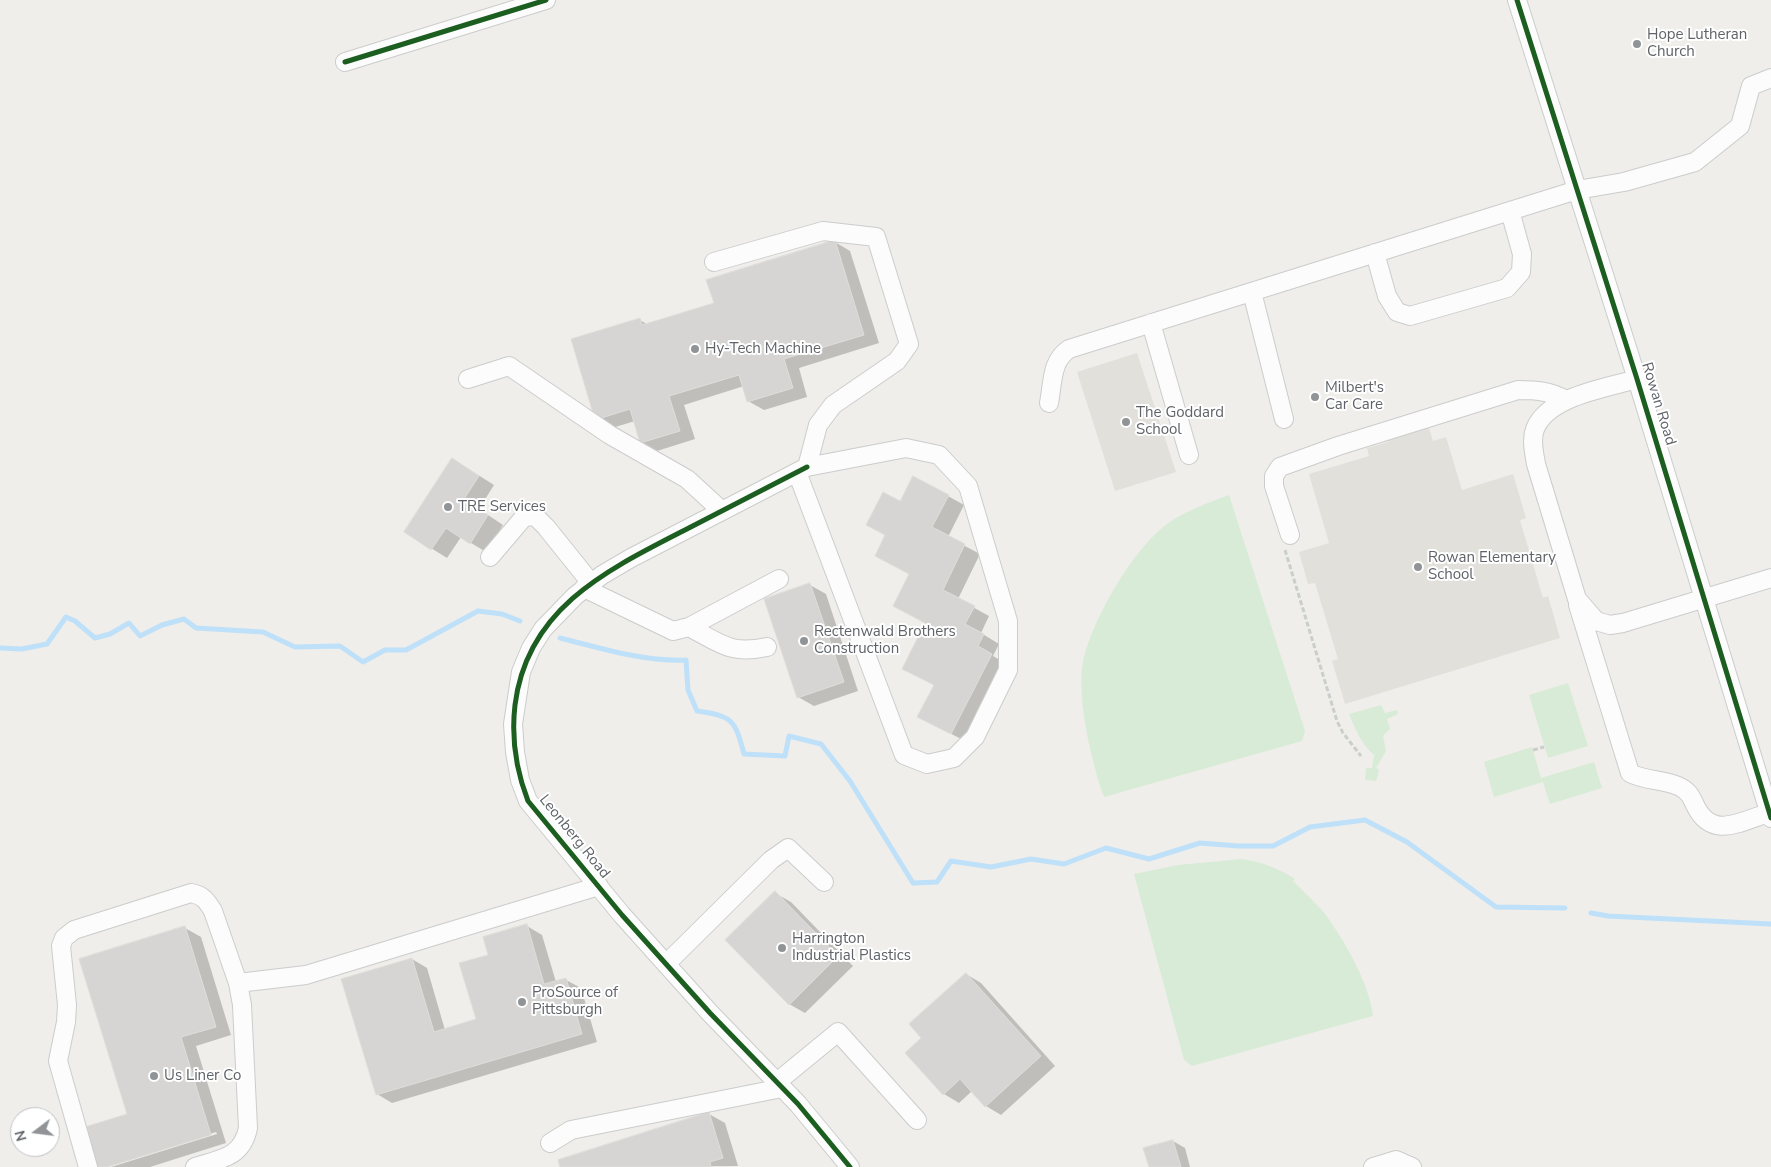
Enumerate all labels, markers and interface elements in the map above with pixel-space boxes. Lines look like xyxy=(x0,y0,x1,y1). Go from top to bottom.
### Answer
place label: Hope Lutheran Church xyxy=(1647,26,1747,61)
marker: Hope Lutheran Church xyxy=(1631,38,1643,50)
place label: Hy-Tech Machine xyxy=(705,340,821,358)
marker: Hy-Tech Machine xyxy=(689,343,701,355)
street label: Rowan Road xyxy=(1637,360,1679,448)
place label: Milbert's Car Care xyxy=(1325,379,1384,414)
marker: Milbert's Car Care xyxy=(1309,391,1321,403)
place label: The Goddard School xyxy=(1136,404,1224,439)
marker: The Goddard School xyxy=(1120,416,1132,428)
place label: TRE Services xyxy=(458,498,546,516)
marker: TRE Services xyxy=(442,501,454,513)
place label: Rowan Elementary School xyxy=(1428,549,1556,584)
marker: Rowan Elementary School xyxy=(1412,561,1424,573)
place label: Rectenwald Brothers Construction xyxy=(814,623,956,658)
marker: Rectenwald Brothers Construction xyxy=(798,635,810,647)
street label: Leonberg Road xyxy=(535,792,613,882)
place label: Harrington Industrial Plastics xyxy=(792,930,911,965)
marker: Harrington Industrial Plastics xyxy=(776,942,788,954)
place label: ProSource of Pittsburgh xyxy=(532,984,618,1019)
marker: ProSource of Pittsburgh xyxy=(516,996,528,1008)
place label: Us Liner Co xyxy=(164,1067,241,1085)
marker: Us Liner Co xyxy=(148,1070,160,1082)
north arrow xyxy=(10,1107,60,1157)
text: N xyxy=(10,1128,32,1143)

